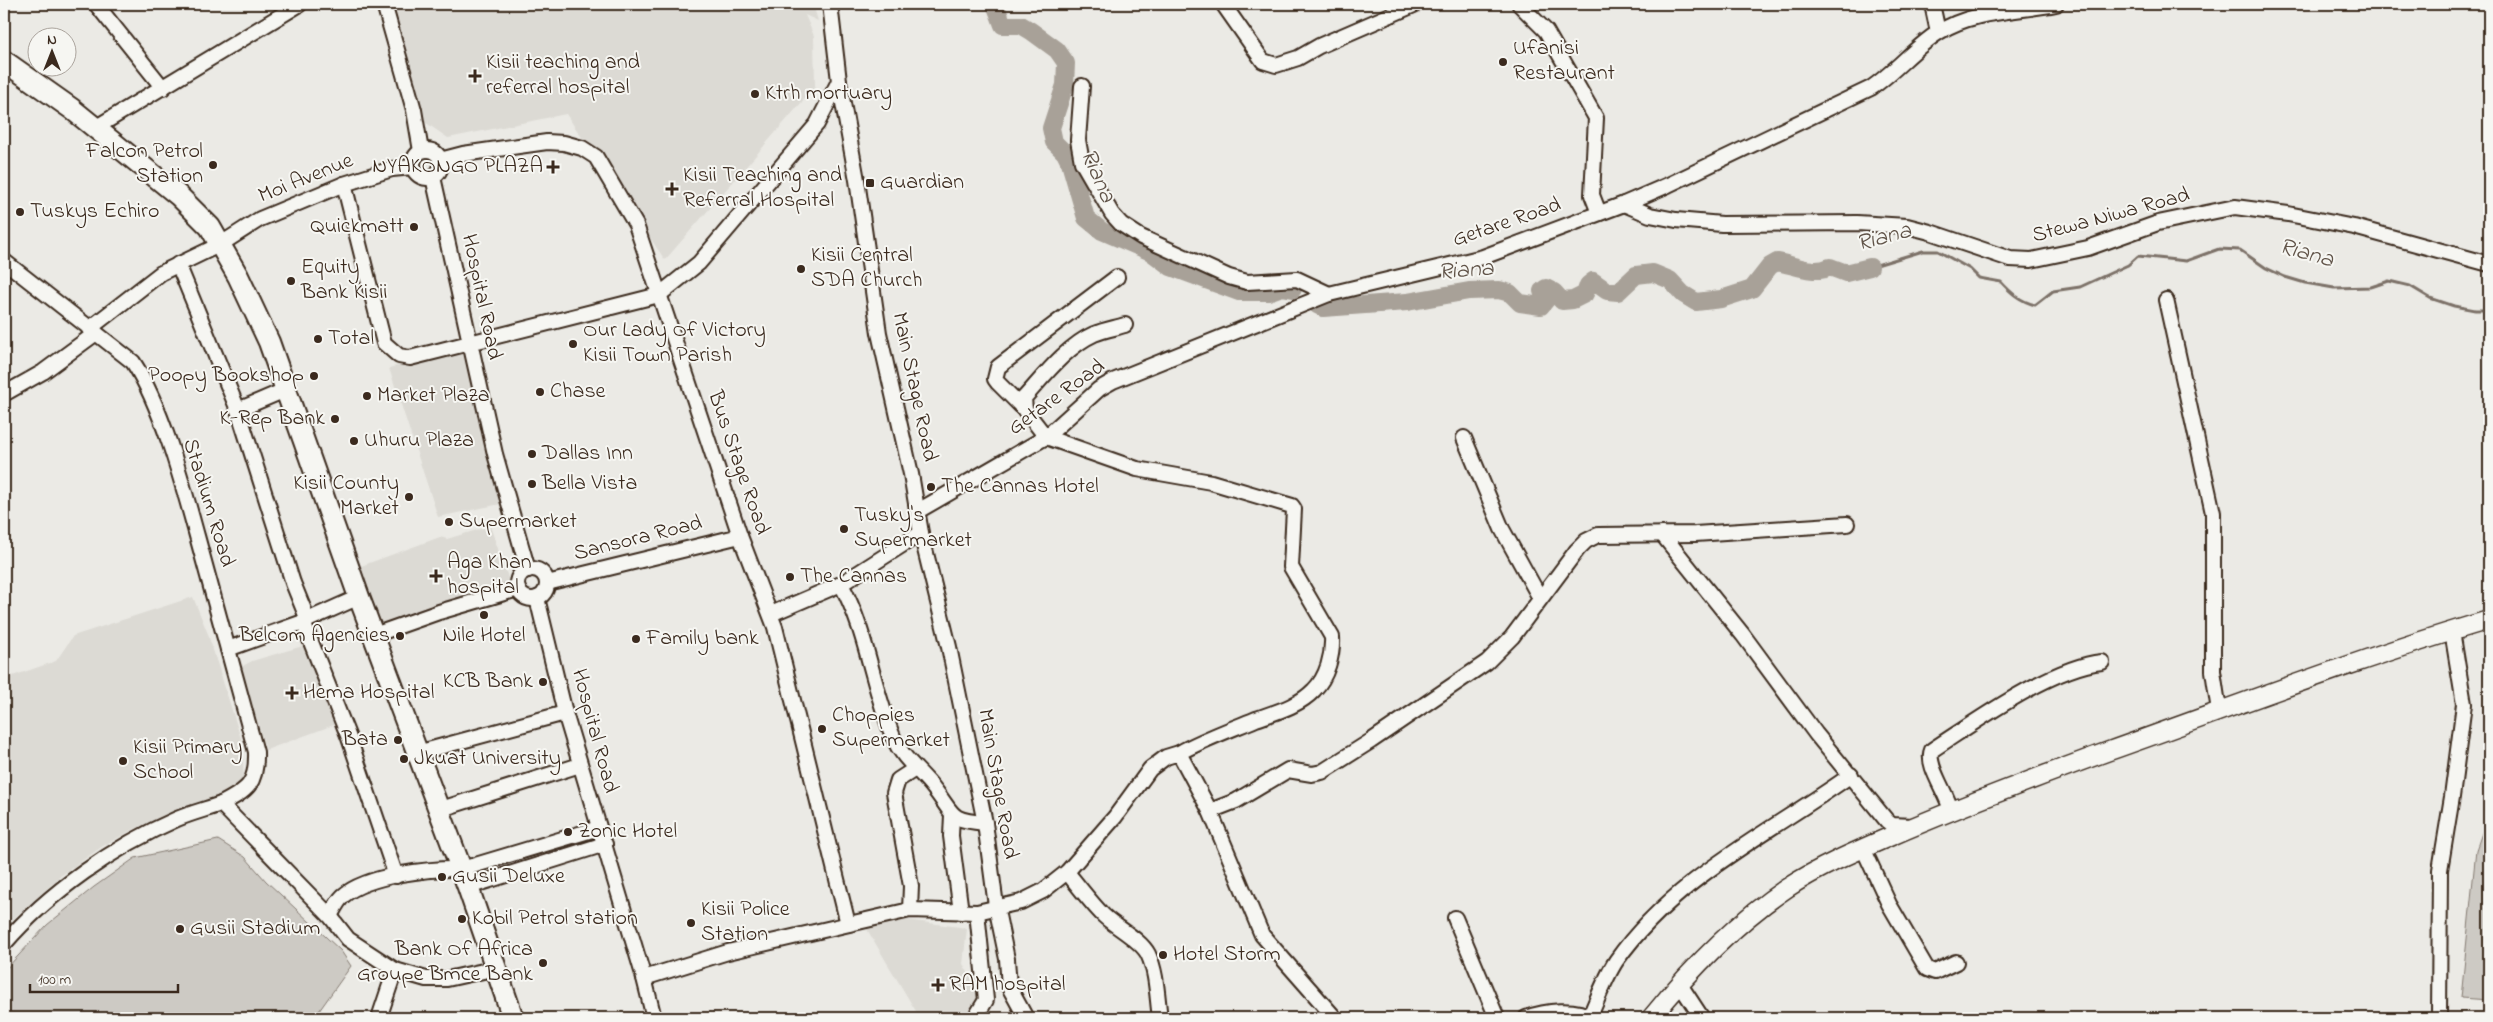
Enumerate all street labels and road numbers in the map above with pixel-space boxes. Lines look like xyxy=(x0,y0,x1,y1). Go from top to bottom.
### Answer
street label: Moi Avenue xyxy=(254,145,358,213)
street label: Stewa Niwa Road xyxy=(2029,180,2193,252)
street label: Getare Road xyxy=(1448,189,1566,257)
street label: Hospital Road xyxy=(452,231,510,363)
street label: Main Stage Road xyxy=(882,309,945,465)
street label: Getare Road xyxy=(1002,352,1112,444)
street label: Bus Stage Road xyxy=(697,386,778,540)
street label: Stadium Road xyxy=(173,435,243,571)
street label: Sansora Road xyxy=(570,508,706,570)
street label: Hospital Road xyxy=(562,665,626,797)
street label: Main Stage Road xyxy=(967,706,1026,862)

